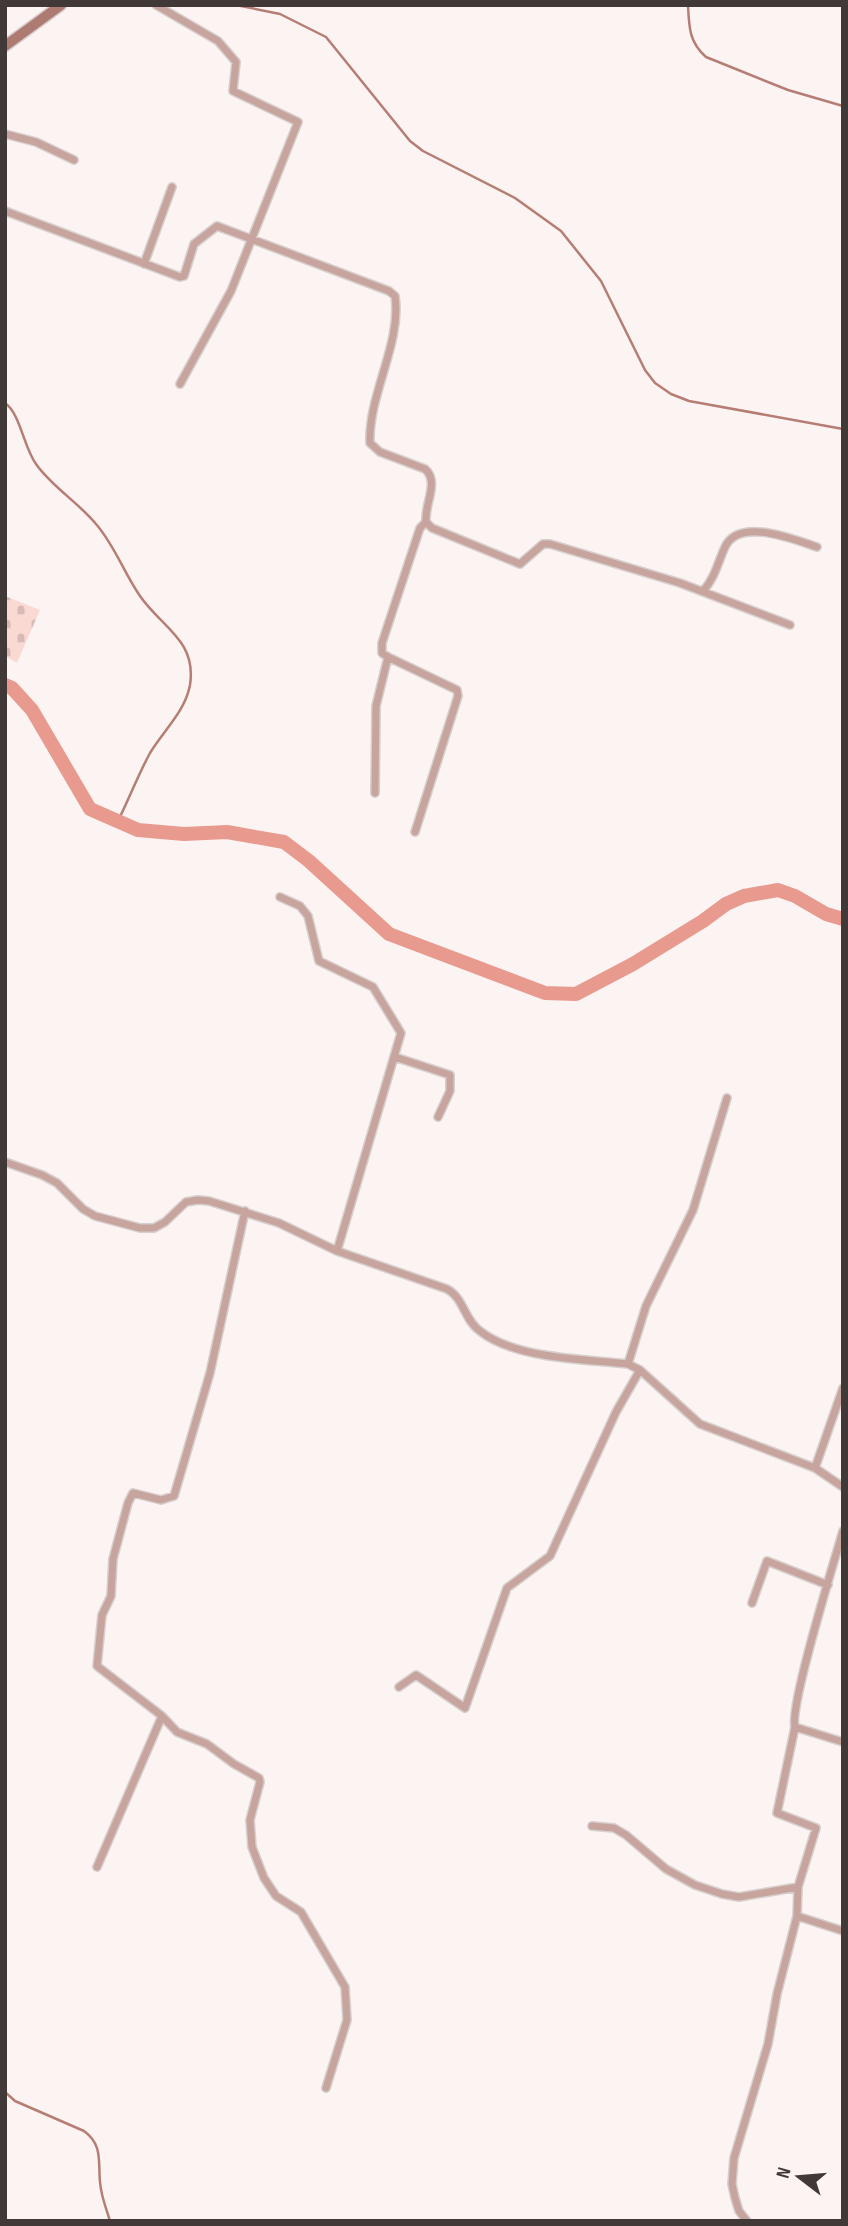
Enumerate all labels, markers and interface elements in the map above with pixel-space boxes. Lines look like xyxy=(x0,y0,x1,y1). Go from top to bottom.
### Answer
north arrow xyxy=(764,2142,834,2212)
text: N xyxy=(772,2165,797,2181)

